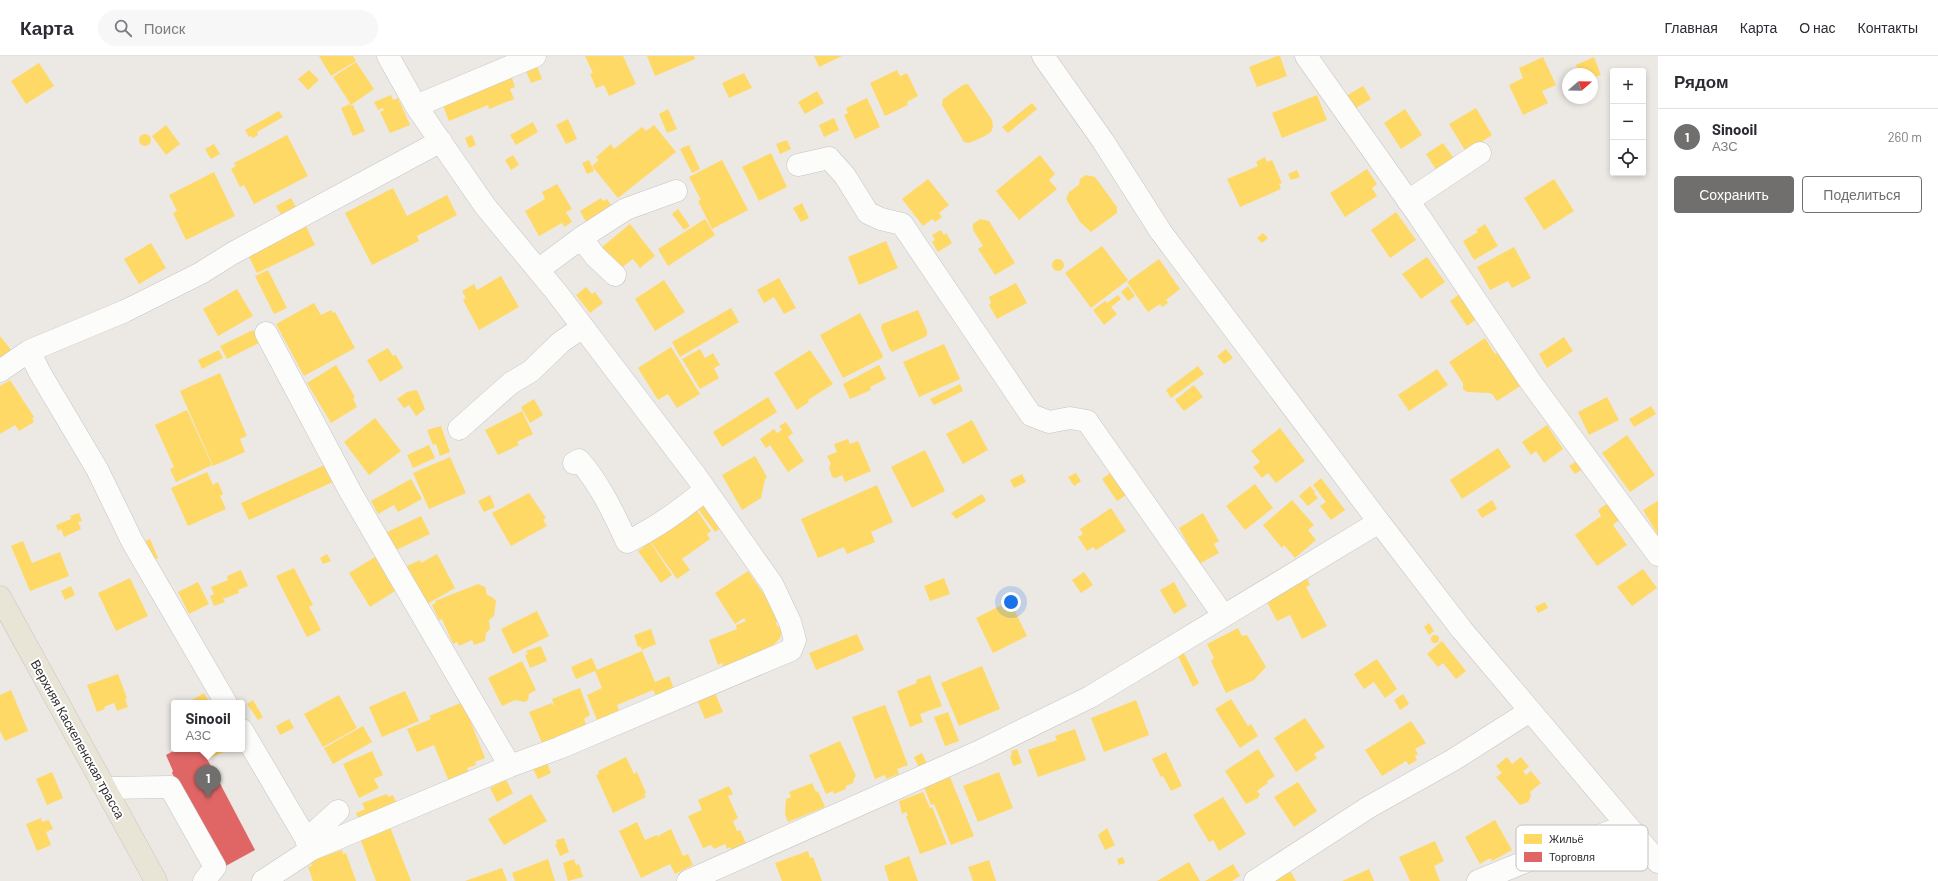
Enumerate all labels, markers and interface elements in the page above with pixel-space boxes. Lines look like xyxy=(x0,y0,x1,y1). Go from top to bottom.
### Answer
search box xyxy=(98,10,378,46)
text: Карта xyxy=(20,16,74,39)
icon: search xyxy=(112,17,134,39)
text: Поиск xyxy=(144,19,185,37)
text: Главная xyxy=(1665,19,1718,36)
text: Карта xyxy=(1740,19,1777,36)
text: О нас xyxy=(1799,19,1836,36)
text: Контакты xyxy=(1858,19,1918,36)
north arrow xyxy=(1562,68,1598,104)
map controls xyxy=(1610,68,1646,176)
button: + xyxy=(1610,68,1646,104)
text: Рядом xyxy=(1674,71,1729,91)
button: − xyxy=(1610,104,1646,140)
text: Sinooil xyxy=(1712,120,1757,138)
text: 1 xyxy=(1685,129,1689,145)
text: 260 m xyxy=(1888,129,1922,145)
text: АЗС xyxy=(1712,138,1738,154)
button: locate xyxy=(1610,140,1646,176)
button: Сохранить xyxy=(1674,176,1794,213)
button: Поделиться xyxy=(1802,176,1922,213)
your location xyxy=(1001,592,1021,612)
street label: Верхняя Каскеленская трасса xyxy=(28,657,129,822)
popup xyxy=(171,700,245,752)
text: Sinooil xyxy=(185,709,231,727)
text: АЗС xyxy=(185,727,211,743)
pin: 1 xyxy=(195,765,221,798)
legend xyxy=(1516,825,1648,871)
text: Жильё xyxy=(1549,832,1584,845)
text: Торговля xyxy=(1549,850,1595,863)

